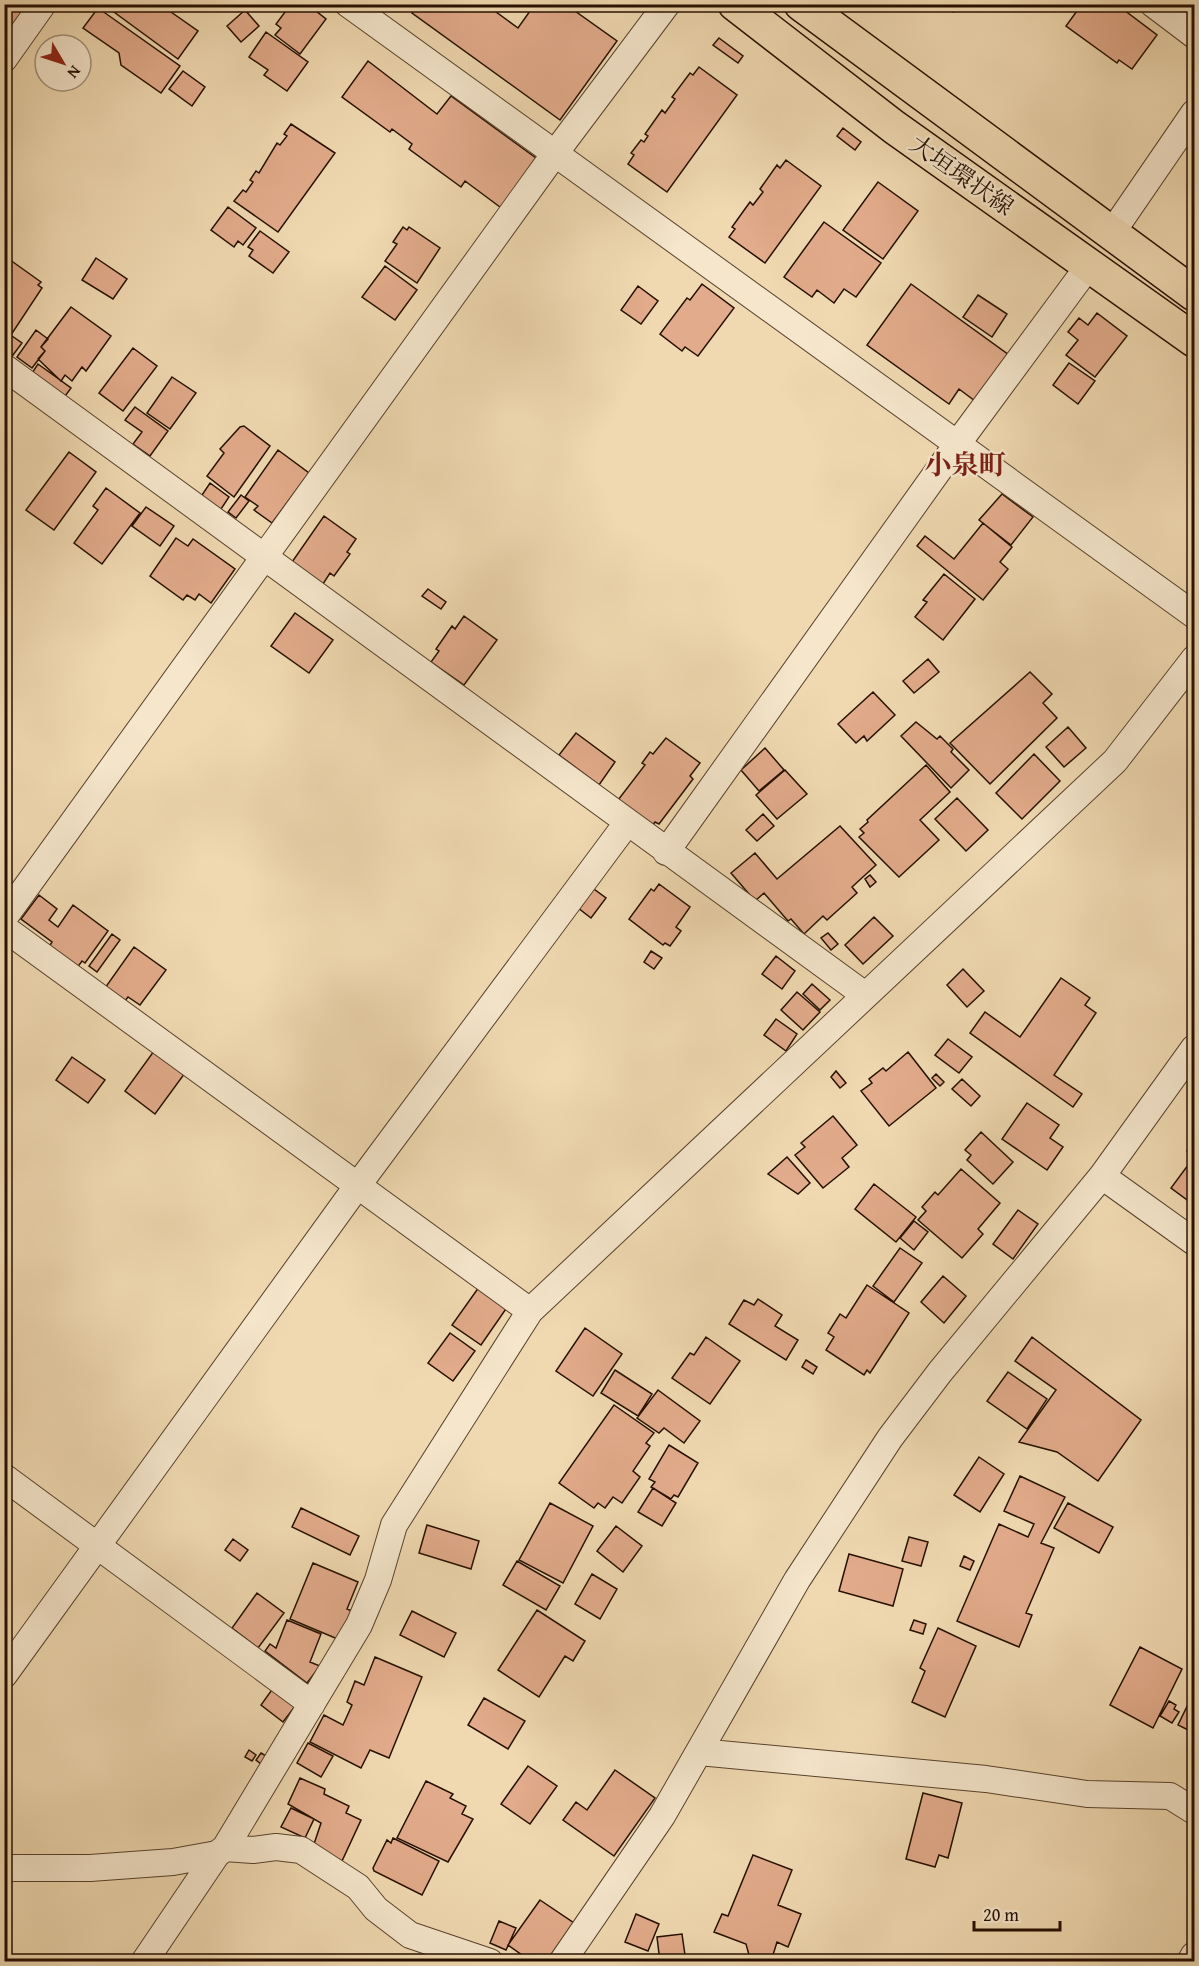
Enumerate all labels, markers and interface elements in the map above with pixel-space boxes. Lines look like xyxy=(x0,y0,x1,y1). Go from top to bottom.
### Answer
north arrow xyxy=(33,33,93,93)
text: N xyxy=(62,61,87,84)
street label: 大垣環状線 xyxy=(903,126,1021,224)
district label: 小泉町 xyxy=(925,444,1006,484)
scale bar xyxy=(974,1894,1060,1932)
text: 20 m xyxy=(983,1901,1019,1928)

